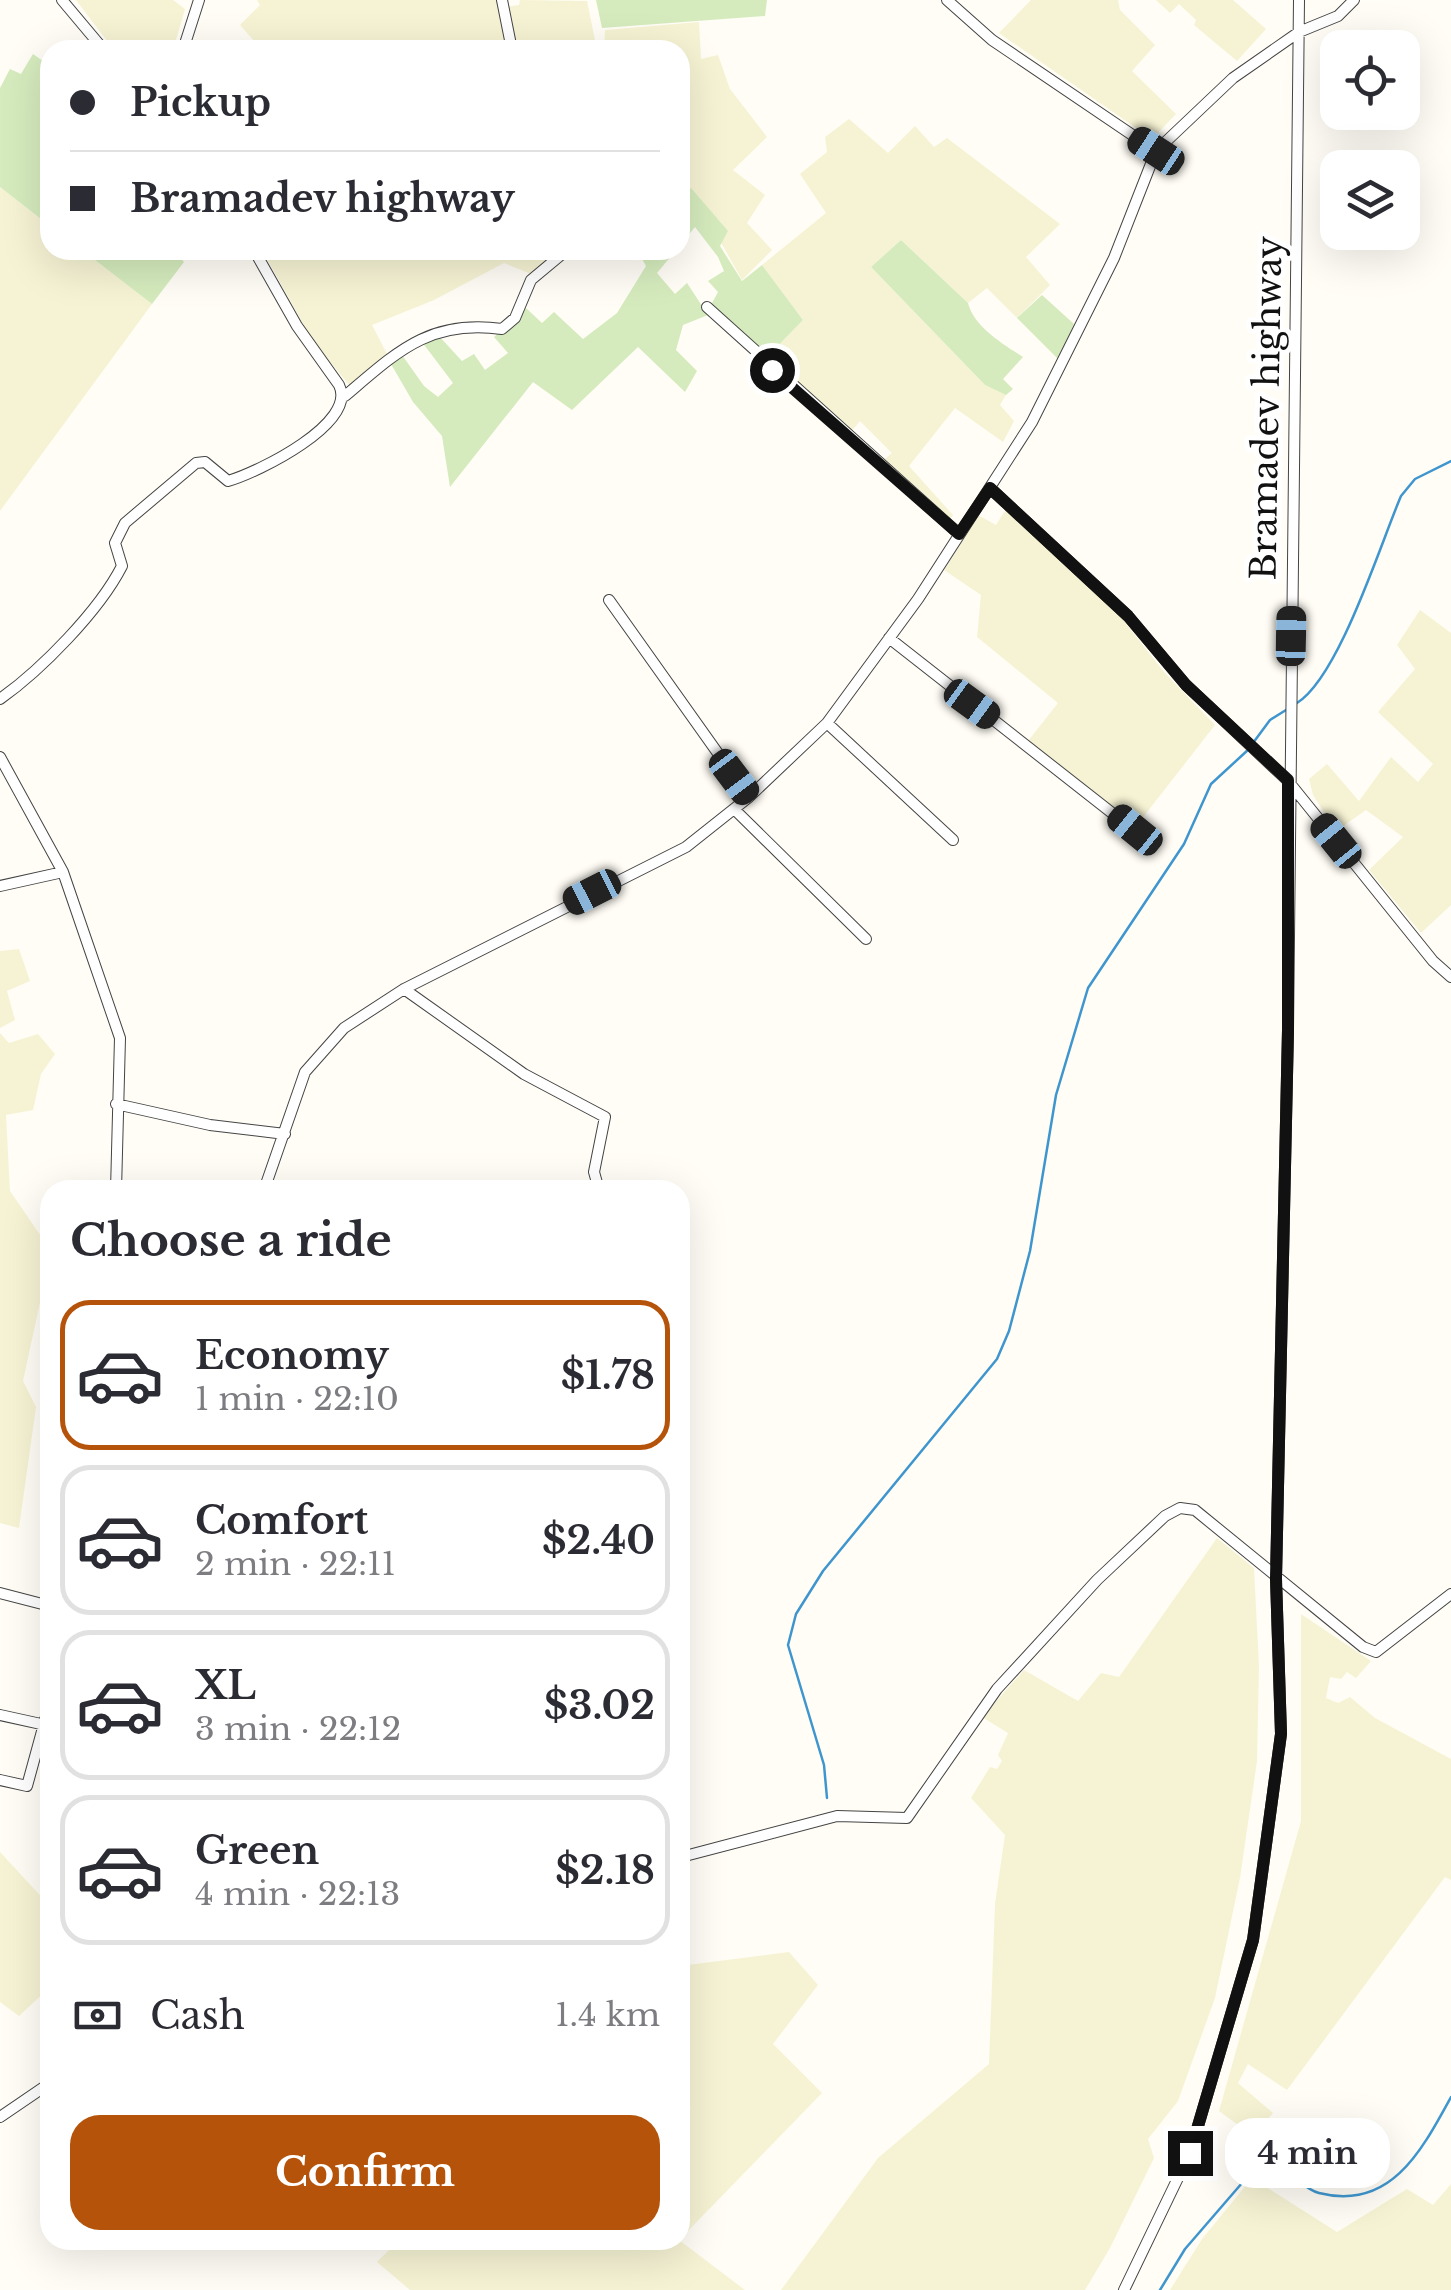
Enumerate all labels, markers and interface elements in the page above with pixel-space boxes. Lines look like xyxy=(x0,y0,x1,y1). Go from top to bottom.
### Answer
map controls xyxy=(1320,30,1420,250)
button: locate xyxy=(1320,30,1420,130)
text: Pickup xyxy=(130,79,271,126)
car xyxy=(1123,122,1189,180)
button: layers xyxy=(1320,150,1420,250)
text: Bramadev highway xyxy=(130,175,515,222)
street label: Bramadev highway xyxy=(1241,236,1291,580)
route start xyxy=(750,348,795,393)
car xyxy=(1275,606,1307,666)
car xyxy=(939,674,1005,734)
car xyxy=(704,744,764,810)
car xyxy=(1102,799,1168,861)
car xyxy=(1305,808,1367,874)
car xyxy=(558,865,626,919)
text: Choose a ride xyxy=(70,1212,392,1268)
icon: car xyxy=(75,1330,165,1420)
text: Economy xyxy=(195,1332,389,1379)
text: $1.78 xyxy=(561,1352,655,1399)
text: 1 min · 22:10 xyxy=(195,1379,399,1419)
icon: car xyxy=(75,1495,165,1585)
text: Comfort xyxy=(195,1497,368,1544)
text: $2.40 xyxy=(542,1517,655,1564)
text: 2 min · 22:11 xyxy=(195,1544,396,1584)
icon: car xyxy=(75,1660,165,1750)
text: XL xyxy=(195,1662,256,1709)
text: $3.02 xyxy=(544,1682,655,1729)
text: 3 min · 22:12 xyxy=(195,1709,401,1749)
icon: car xyxy=(75,1825,165,1915)
text: Green xyxy=(195,1827,319,1874)
text: $2.18 xyxy=(555,1847,655,1894)
text: 4 min · 22:13 xyxy=(195,1874,400,1914)
icon: cash xyxy=(70,1988,125,2043)
text: Cash xyxy=(150,1992,245,2039)
text: 1.4 km xyxy=(555,1995,660,2035)
button: Confirm xyxy=(70,2115,660,2230)
callout: 4 min xyxy=(1225,2118,1390,2188)
route end xyxy=(1168,2131,1213,2176)
text: 4 min xyxy=(1258,2133,1357,2173)

